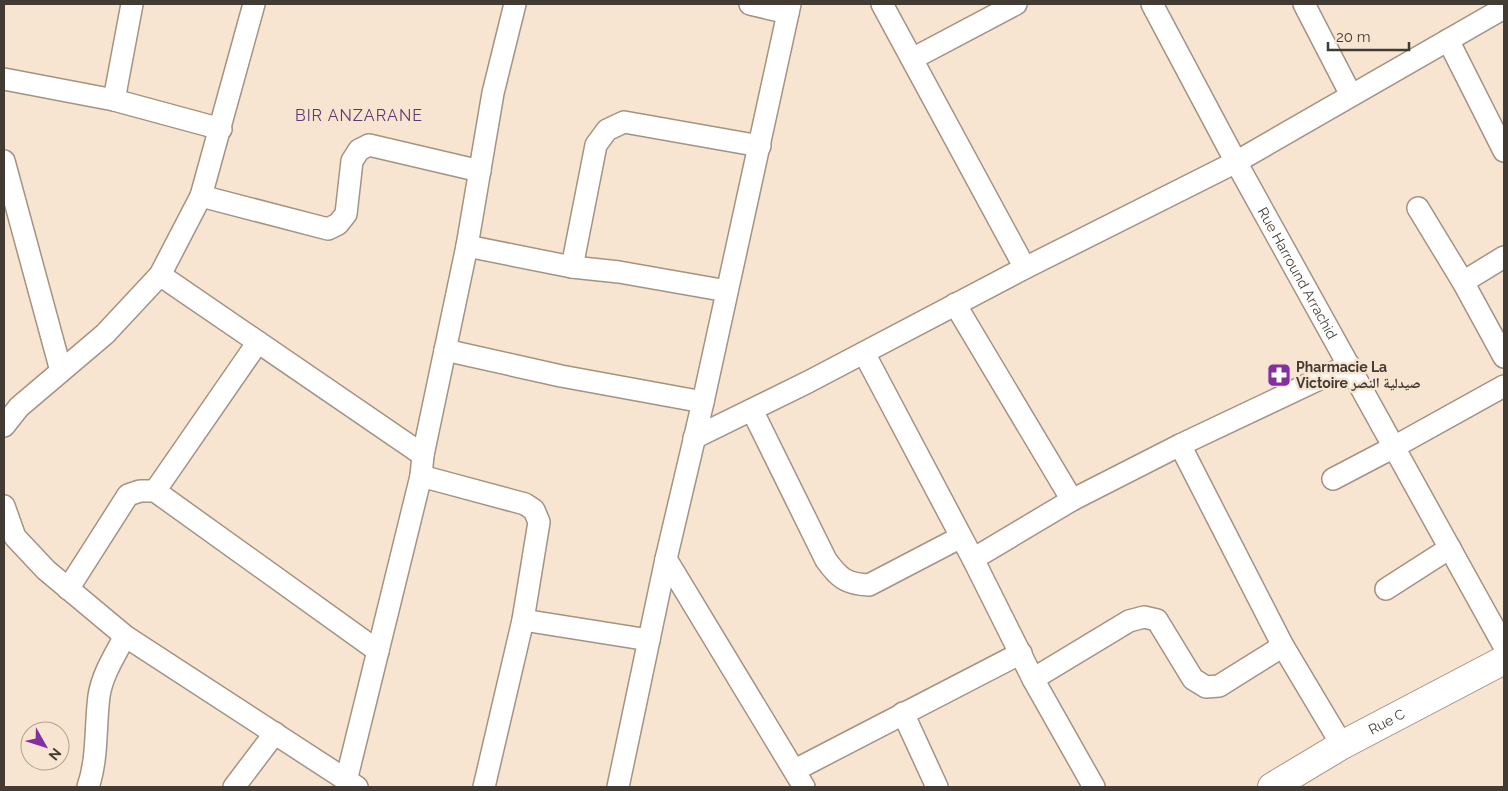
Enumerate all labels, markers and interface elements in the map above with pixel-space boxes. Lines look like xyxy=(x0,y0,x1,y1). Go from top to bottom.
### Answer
scale bar xyxy=(1328,20,1409,52)
text: 20 m xyxy=(1336,28,1371,46)
district label: BIR ANZARANE xyxy=(295,106,423,125)
street label: Rue Harround Arrachid xyxy=(1255,205,1340,342)
place label: Pharmacie La Victoire صيدلية النصر xyxy=(1296,359,1421,391)
pharmacy icon: Pharmacie La Victoire صيدلية النصر xyxy=(1266,362,1292,388)
street label: Rue C xyxy=(1366,705,1408,738)
north arrow xyxy=(20,721,70,771)
text: N xyxy=(46,745,65,763)

